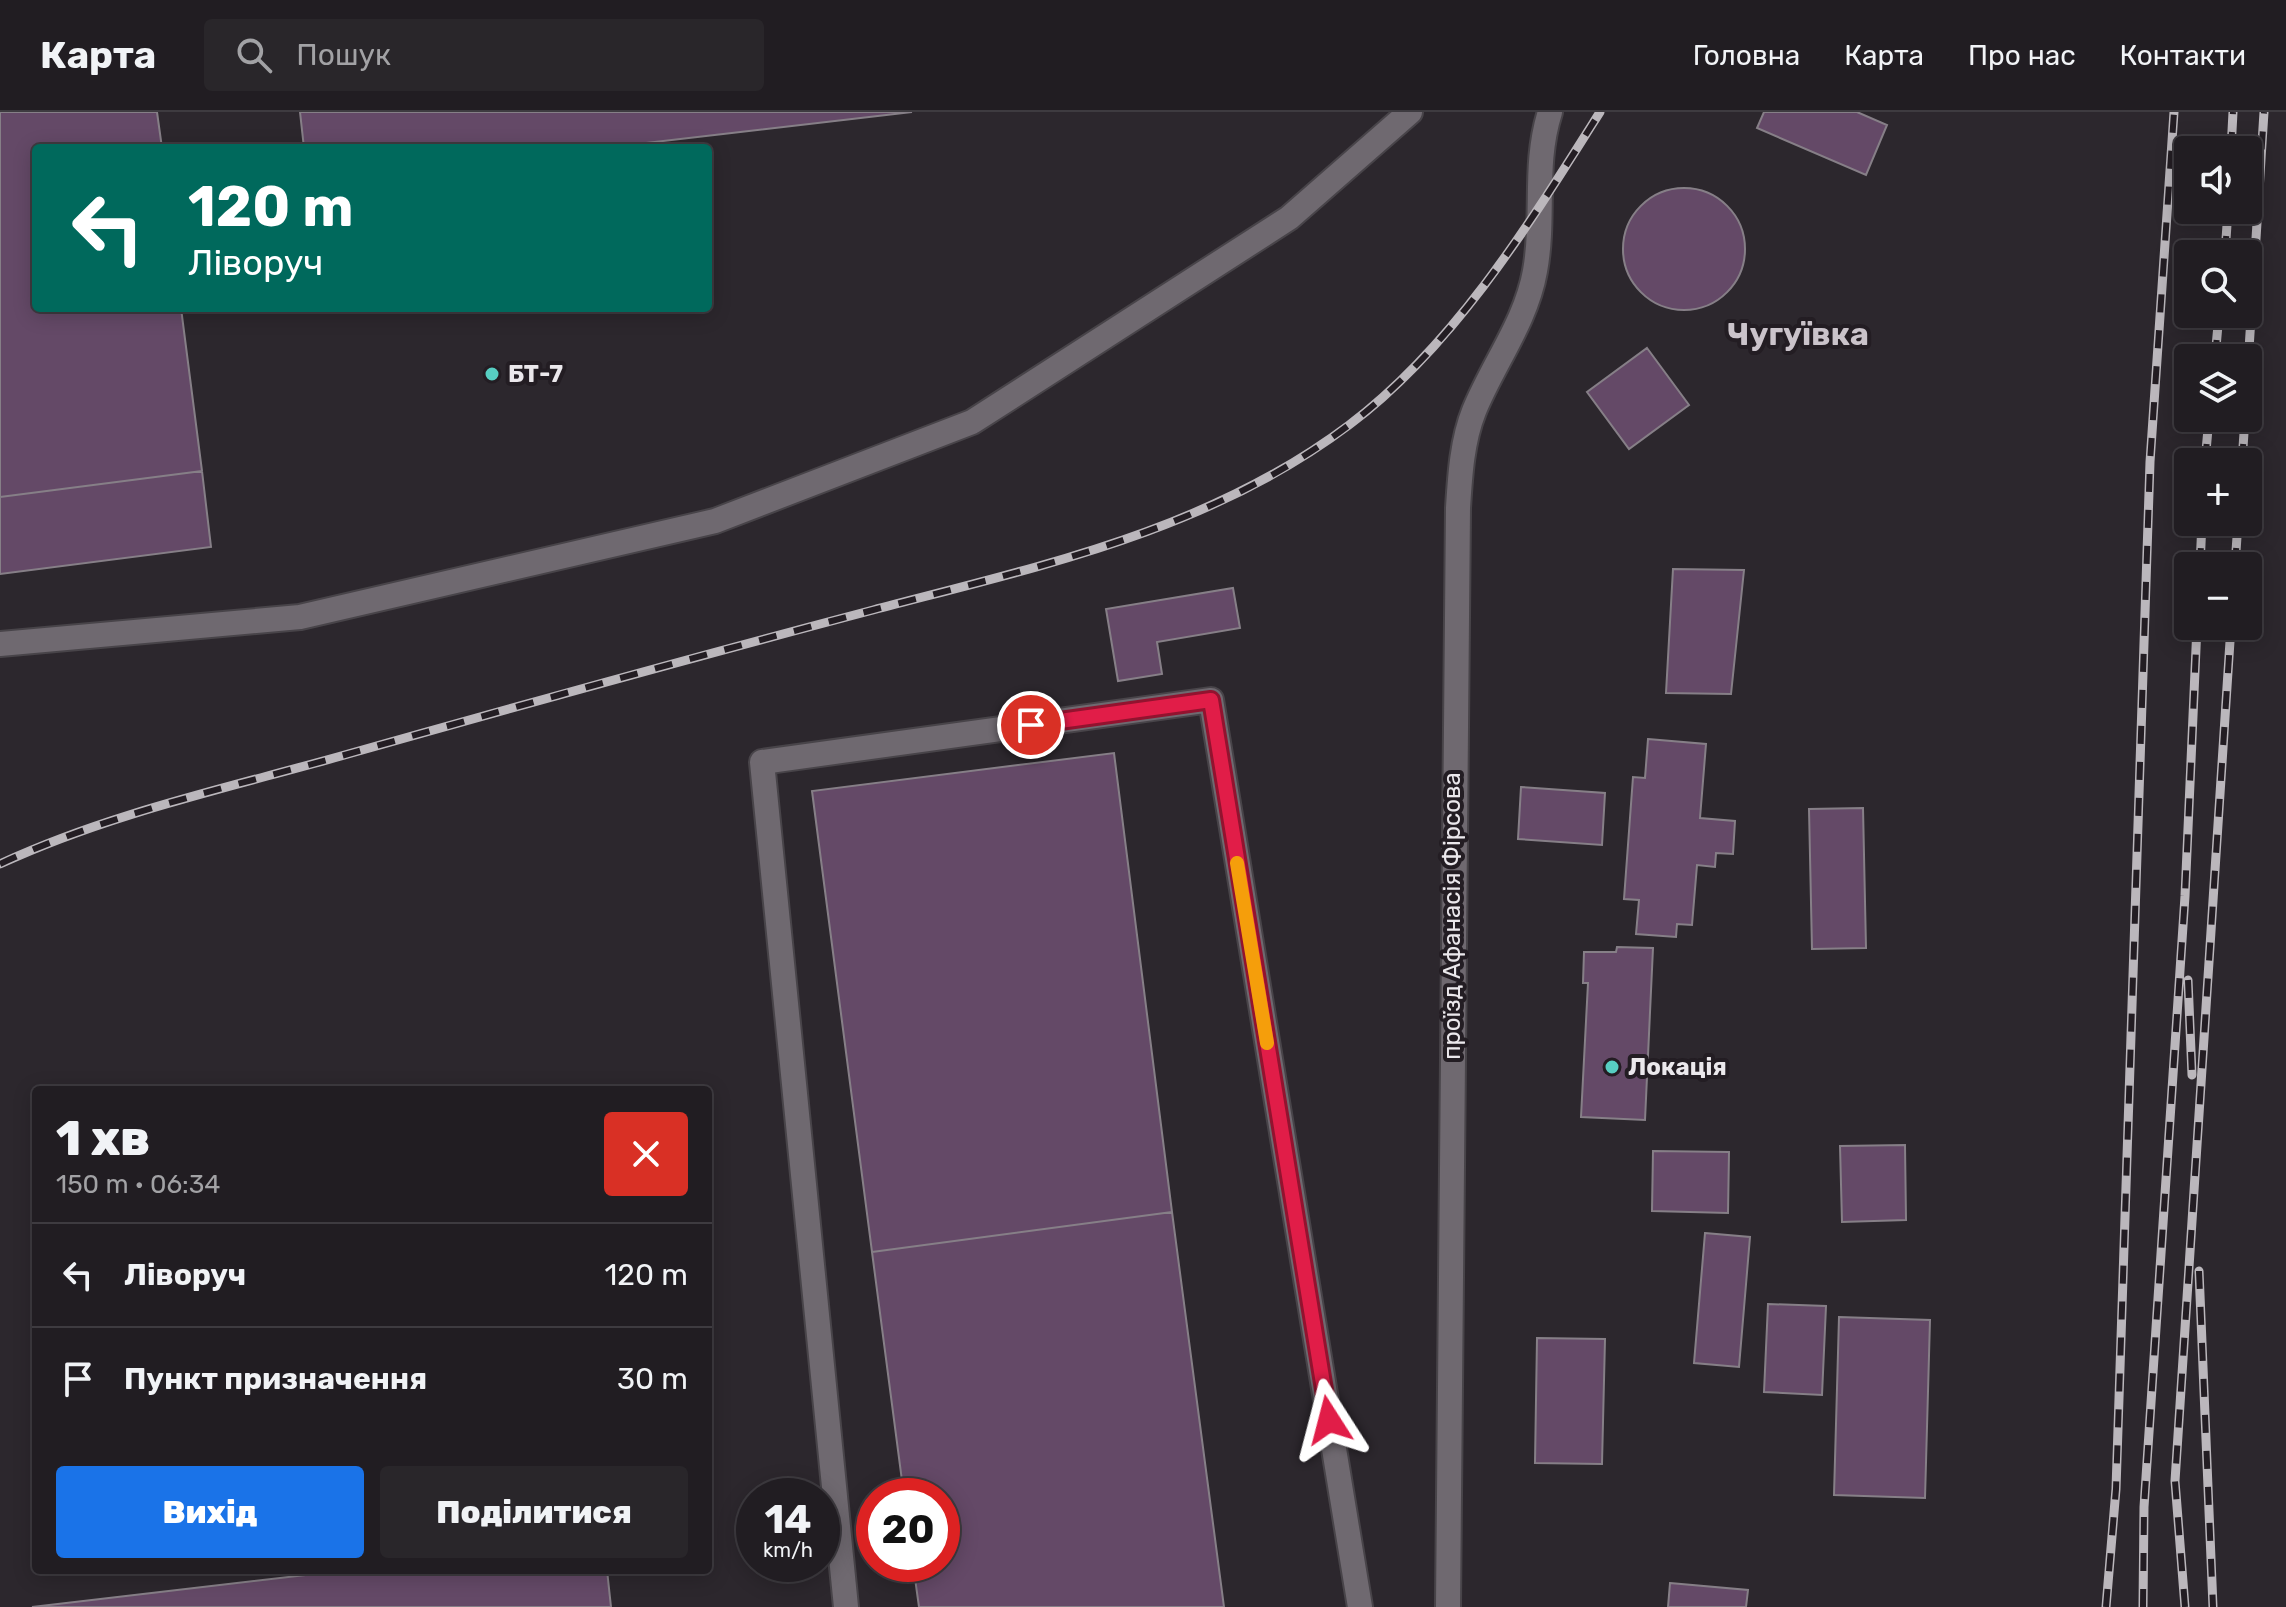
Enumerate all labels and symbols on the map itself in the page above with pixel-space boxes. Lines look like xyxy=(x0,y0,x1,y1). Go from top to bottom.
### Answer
district label: Чугуївка xyxy=(1727,315,1869,353)
place label: БТ-7 xyxy=(508,360,563,388)
marker: БТ-7 xyxy=(483,365,501,383)
pin xyxy=(997,691,1065,759)
street label: проїзд Афанасія Фірсова xyxy=(1438,772,1466,1060)
place label: Локація xyxy=(1628,1053,1727,1081)
marker: Локація xyxy=(1603,1058,1621,1076)
position arrow xyxy=(1287,1378,1371,1462)
speed limit sign: 20 xyxy=(856,1478,960,1582)

